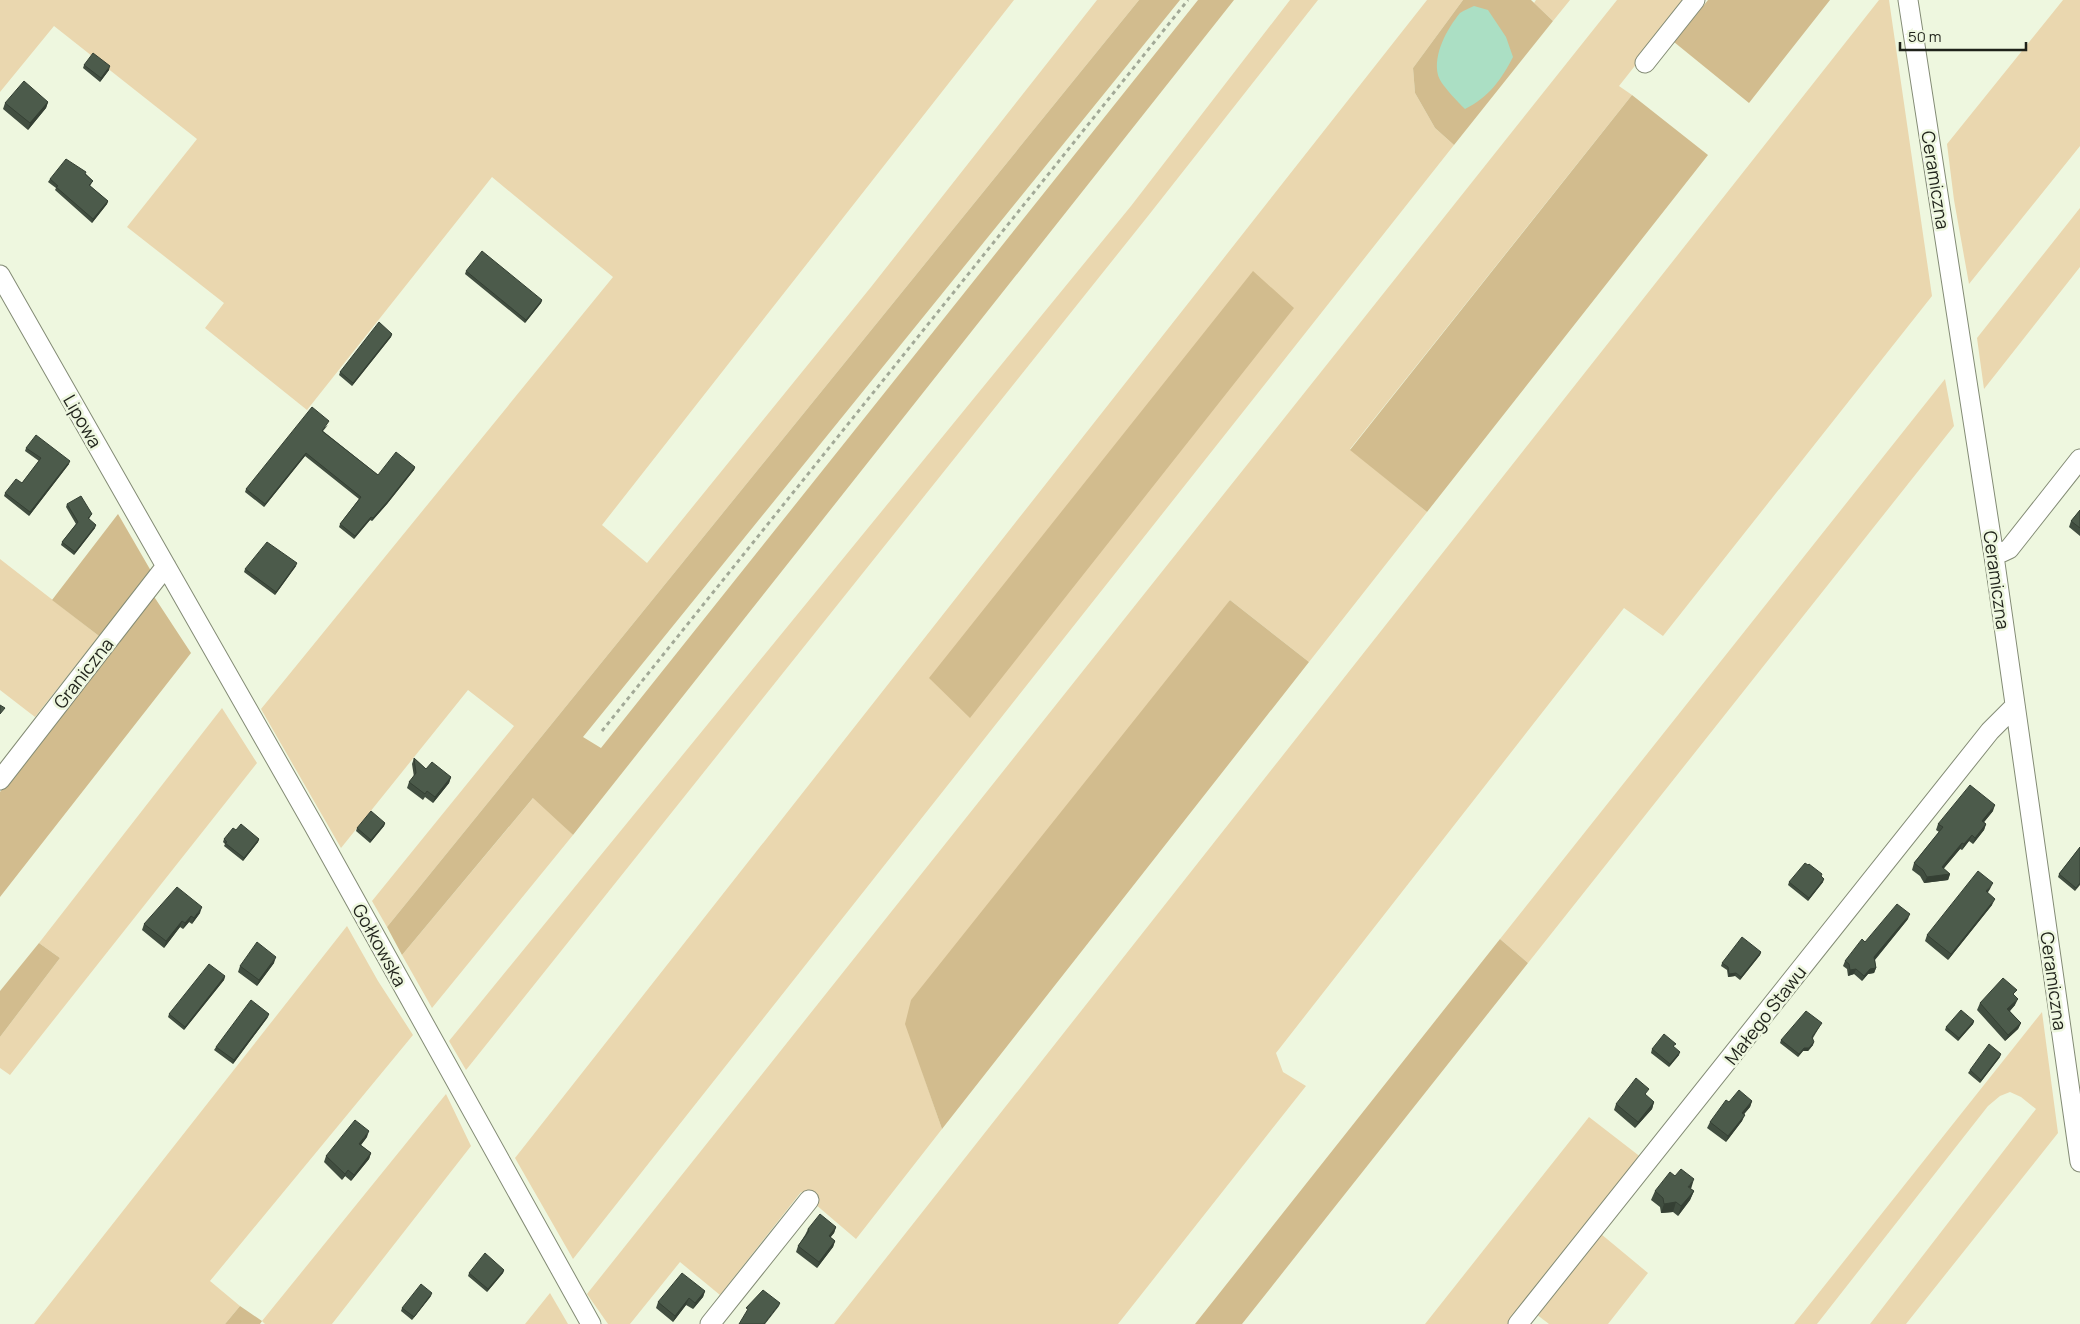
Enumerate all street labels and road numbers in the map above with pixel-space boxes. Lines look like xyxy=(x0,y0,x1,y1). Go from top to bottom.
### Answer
street label: Ceramiczna xyxy=(1916,129,1956,231)
street label: Lipowa xyxy=(58,390,108,452)
street label: Ceramiczna xyxy=(1978,529,2016,631)
street label: Graniczna xyxy=(48,633,118,713)
street label: Gołkowska xyxy=(347,899,413,991)
street label: Ceramiczna xyxy=(2035,930,2073,1032)
street label: Małego Stawu xyxy=(1719,961,1811,1069)

